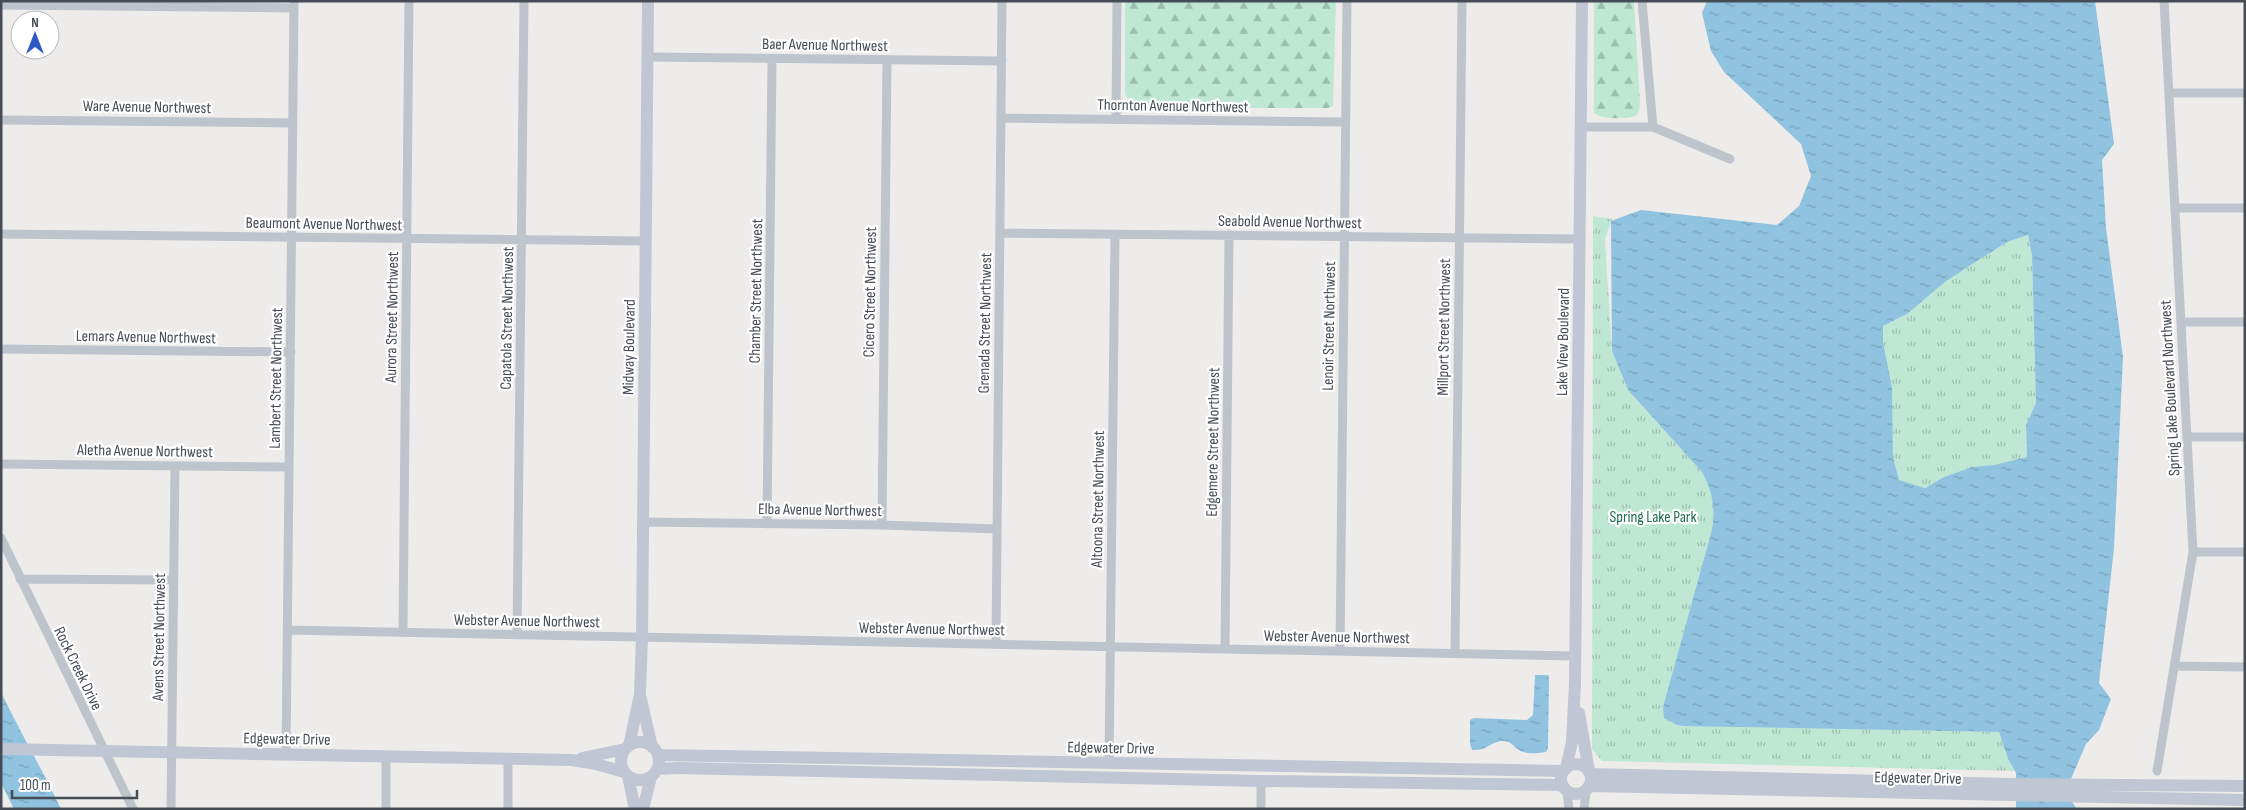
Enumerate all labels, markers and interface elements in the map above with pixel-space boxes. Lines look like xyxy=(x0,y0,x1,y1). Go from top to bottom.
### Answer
north arrow xyxy=(10,10,60,60)
text: N xyxy=(31,14,39,31)
street label: Baer Avenue Northwest xyxy=(762,35,888,56)
street label: Thornton Avenue Northwest xyxy=(1097,96,1249,117)
street label: Ware Avenue Northwest xyxy=(83,97,211,118)
street label: Seabold Avenue Northwest xyxy=(1218,212,1362,233)
street label: Beaumont Avenue Northwest xyxy=(245,214,403,235)
street label: Chamber Street Northwest xyxy=(746,218,767,364)
street label: Cicero Street Northwest xyxy=(860,226,881,357)
street label: Capatola Street Northwest xyxy=(497,246,518,390)
street label: Aurora Street Northwest xyxy=(382,251,403,384)
street label: Grenada Street Northwest xyxy=(975,252,996,394)
street label: Millport Street Northwest xyxy=(1434,258,1455,396)
street label: Lenoir Street Northwest xyxy=(1319,261,1340,391)
street label: Lake View Boulevard xyxy=(1553,288,1574,396)
street label: Midway Boulevard xyxy=(619,299,640,395)
street label: Spring Lake Boulevard Northwest xyxy=(2156,299,2185,477)
street label: Lambert Street Northwest xyxy=(266,307,287,449)
street label: Lemars Avenue Northwest xyxy=(76,327,216,348)
street label: Edgemere Street Northwest xyxy=(1203,367,1224,517)
street label: Altoona Street Northwest xyxy=(1088,430,1109,569)
street label: Aletha Avenue Northwest xyxy=(76,441,213,462)
street label: Elba Avenue Northwest xyxy=(758,500,882,521)
park label: Spring Lake Park xyxy=(1609,508,1697,527)
street label: Avens Street Northwest xyxy=(149,573,170,702)
street label: Webster Avenue Northwest xyxy=(454,611,600,632)
street label: Webster Avenue Northwest xyxy=(859,619,1005,640)
street label: Rock Creek Drive xyxy=(49,624,106,713)
street label: Webster Avenue Northwest xyxy=(1264,627,1410,648)
street label: Edgewater Drive xyxy=(243,729,331,750)
street label: Edgewater Drive xyxy=(1067,738,1155,759)
scale bar xyxy=(12,768,138,800)
street label: Edgewater Drive xyxy=(1874,768,1962,789)
text: 100 m xyxy=(20,776,51,795)

